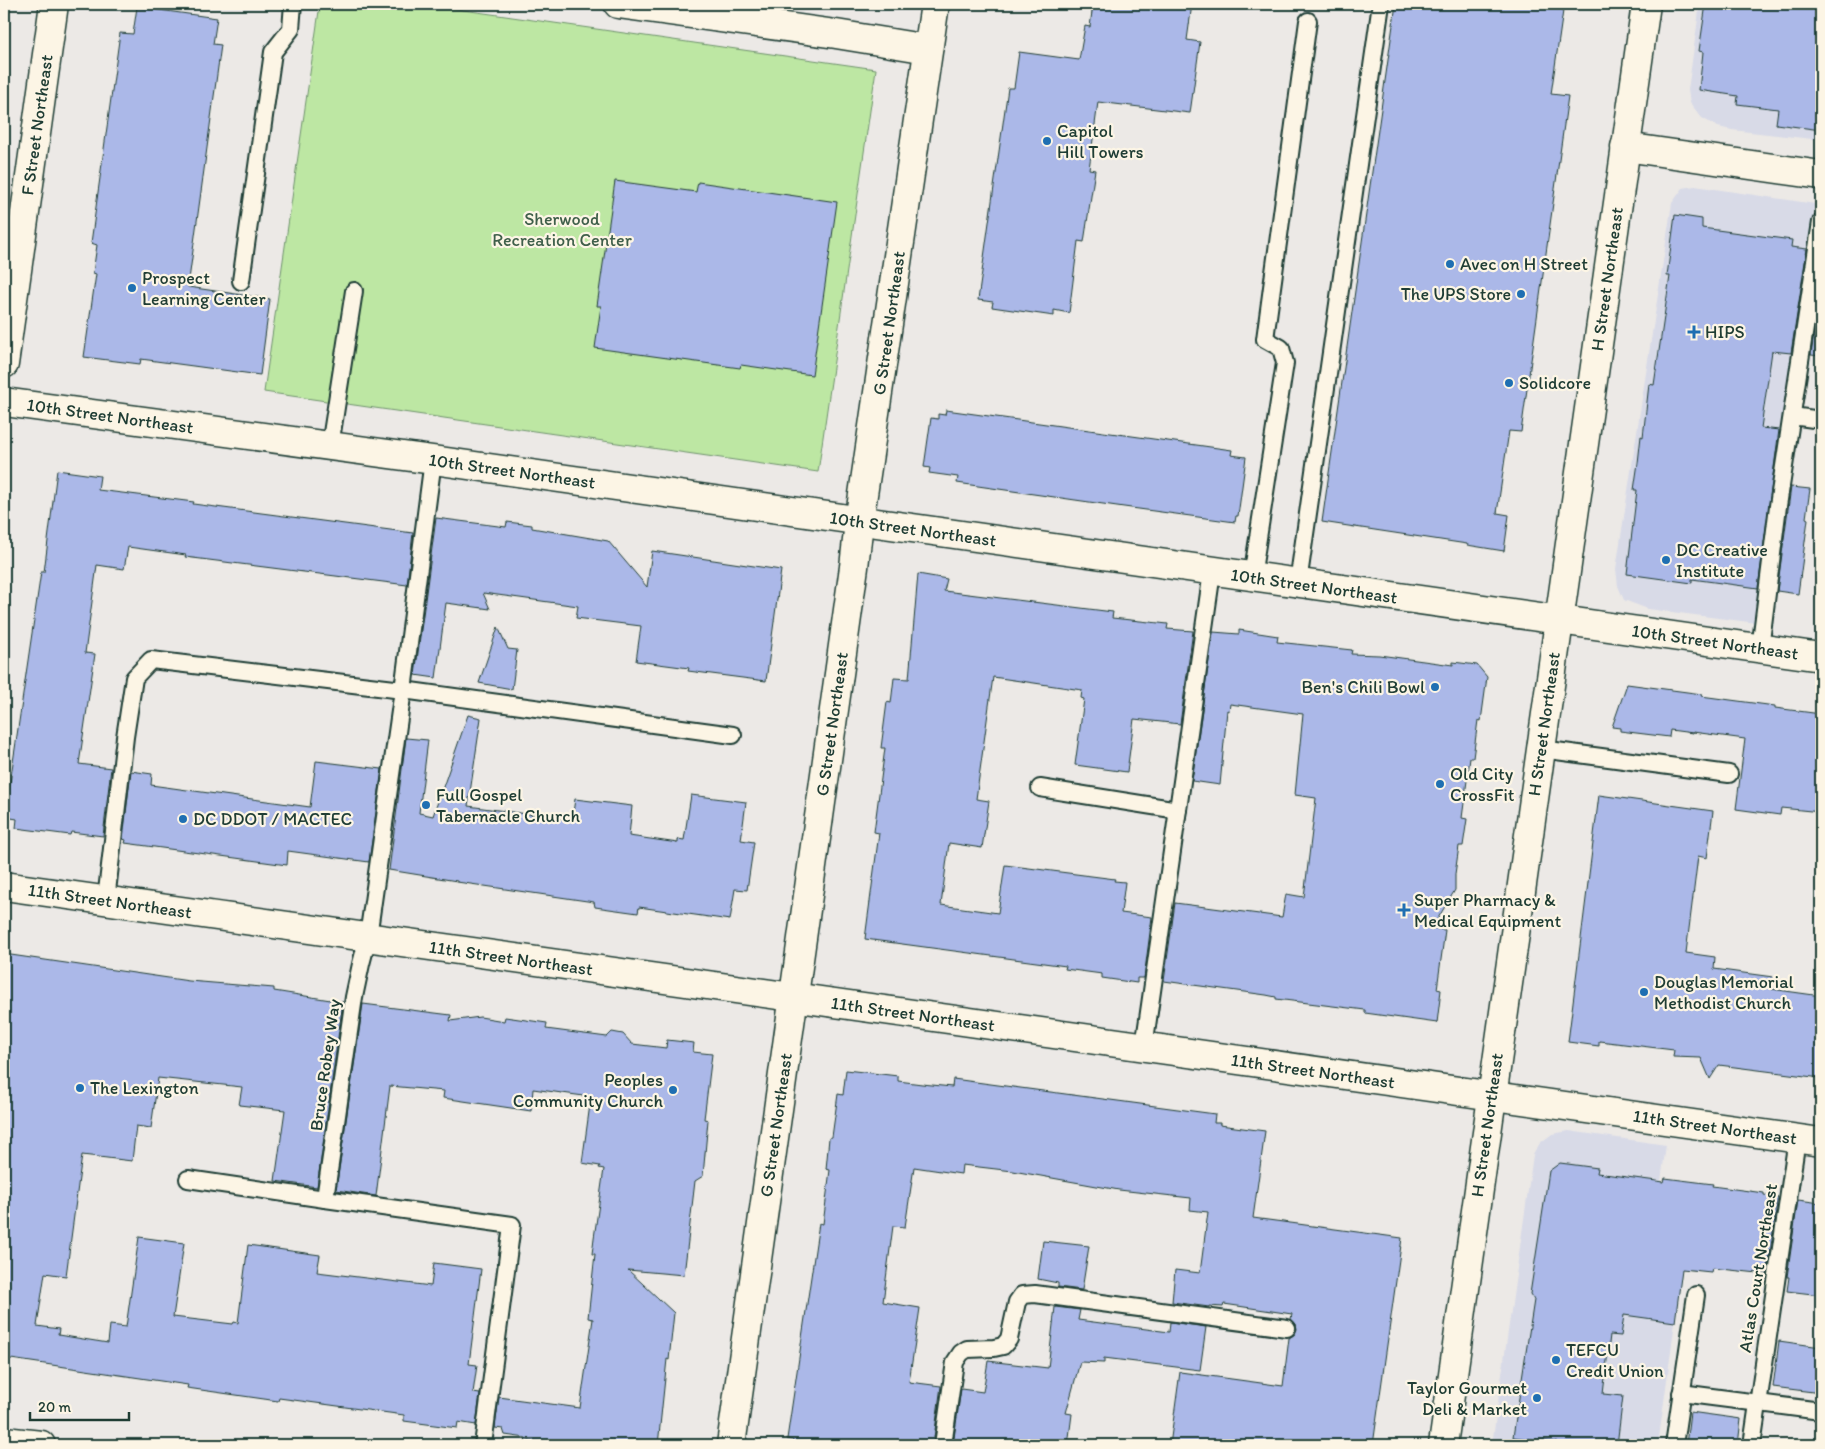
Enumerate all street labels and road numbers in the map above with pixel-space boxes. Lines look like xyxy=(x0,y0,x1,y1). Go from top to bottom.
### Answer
street label: F Street Northeast xyxy=(16,53,58,197)
street label: H Street Northeast xyxy=(1586,205,1628,352)
street label: G Street Northeast xyxy=(868,249,910,396)
street label: 10th Street Northeast xyxy=(25,393,195,439)
street label: 10th Street Northeast xyxy=(427,448,597,494)
street label: 10th Street Northeast xyxy=(828,506,998,552)
street label: 10th Street Northeast xyxy=(1229,563,1399,609)
street label: 10th Street Northeast xyxy=(1630,619,1800,665)
street label: G Street Northeast xyxy=(811,650,853,797)
street label: H Street Northeast xyxy=(1523,650,1565,797)
street label: 11th Street Northeast xyxy=(27,879,194,923)
street label: 11th Street Northeast xyxy=(428,936,595,980)
street label: 11th Street Northeast xyxy=(830,992,997,1036)
street label: Bruce Robey Way xyxy=(305,997,345,1132)
street label: 11th Street Northeast xyxy=(1230,1049,1397,1093)
street label: G Street Northeast xyxy=(755,1051,797,1198)
street label: H Street Northeast xyxy=(1466,1051,1508,1198)
street label: 11th Street Northeast xyxy=(1632,1105,1799,1149)
street label: Atlas Court Northeast xyxy=(1734,1182,1782,1354)

